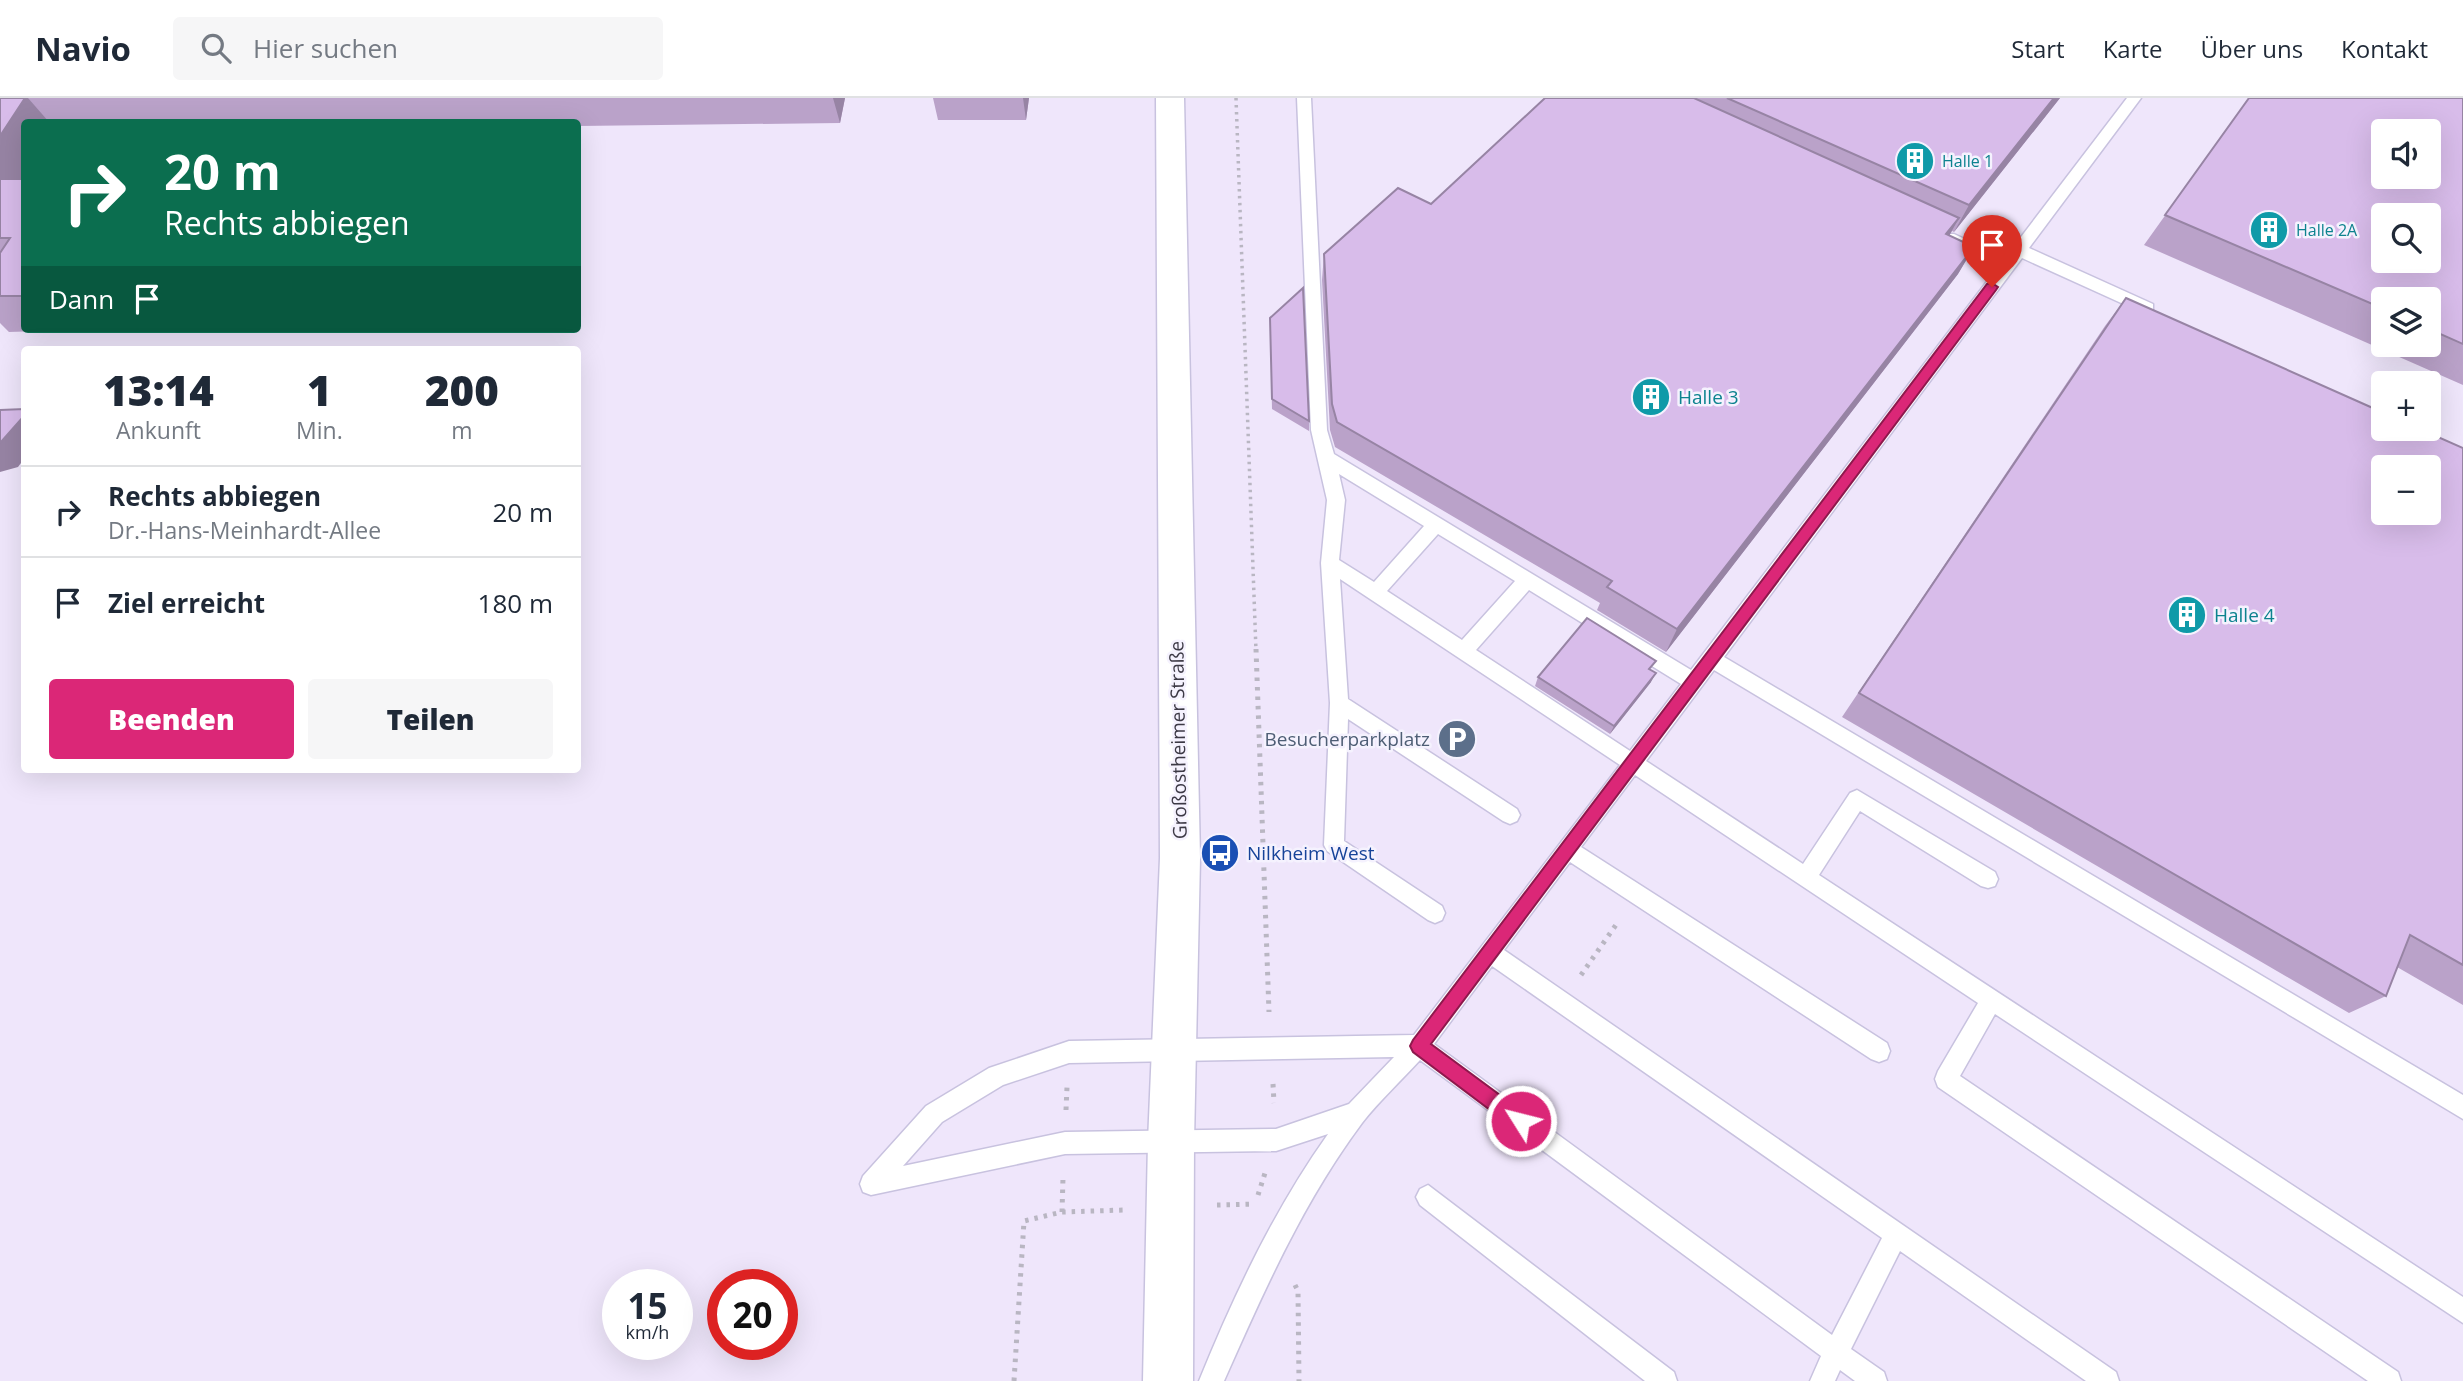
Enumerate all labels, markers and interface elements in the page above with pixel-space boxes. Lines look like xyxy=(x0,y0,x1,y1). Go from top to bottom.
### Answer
search box xyxy=(173,17,663,80)
text: Navio xyxy=(35,26,131,71)
icon: search xyxy=(197,29,235,67)
text: Hier suchen xyxy=(253,30,398,66)
text: Start xyxy=(2011,32,2065,65)
text: Karte xyxy=(2103,32,2163,65)
text: Über uns xyxy=(2201,32,2303,65)
text: Kontakt xyxy=(2341,32,2428,65)
map controls xyxy=(2371,119,2441,525)
button: sound xyxy=(2371,119,2441,189)
text: 20 m xyxy=(164,138,281,204)
building icon: Halle 1 xyxy=(1894,140,1936,182)
icon: right xyxy=(49,147,140,238)
place label: Halle 1 xyxy=(1942,150,1993,172)
text: Rechts abbiegen xyxy=(164,201,410,244)
button: search xyxy=(2371,203,2441,273)
building icon: Halle 2A xyxy=(2248,209,2290,251)
pin xyxy=(1962,215,2022,287)
place label: Halle 2A xyxy=(2296,219,2358,241)
icon: arrive xyxy=(1973,226,2011,264)
icon: arrive xyxy=(128,280,166,318)
text: Dann xyxy=(49,281,114,317)
button: layers xyxy=(2371,287,2441,357)
text: 13:14 xyxy=(103,361,214,418)
text: 1 xyxy=(307,361,332,418)
text: 200 xyxy=(425,361,499,418)
button: + xyxy=(2371,371,2441,441)
building icon: Halle 3 xyxy=(1630,376,1672,418)
place label: Halle 3 xyxy=(1678,384,1739,410)
text: Ankunft xyxy=(116,414,201,446)
text: Min. xyxy=(296,414,343,446)
text: m xyxy=(451,414,472,446)
button: − xyxy=(2371,455,2441,525)
text: Rechts abbiegen xyxy=(108,478,321,514)
icon: right xyxy=(49,493,87,531)
text: 20 m xyxy=(492,494,553,530)
text: Dr.-Hans-Meinhardt-Allee xyxy=(108,514,381,546)
icon: arrive xyxy=(49,584,87,622)
text: Ziel erreicht xyxy=(108,585,265,621)
text: 180 m xyxy=(478,585,553,621)
building icon: Halle 4 xyxy=(2166,594,2208,636)
place label: Halle 4 xyxy=(2214,602,2275,628)
street label: Großostheimer Straße xyxy=(1163,641,1193,839)
button: Beenden xyxy=(49,679,294,759)
button: Teilen xyxy=(308,679,553,759)
parking icon: Besucherparkplatz xyxy=(1436,718,1478,760)
place label: Besucherparkplatz xyxy=(1265,726,1430,752)
bus stop icon: Nilkheim West xyxy=(1199,832,1241,874)
place label: Nilkheim West xyxy=(1247,840,1375,866)
position arrow xyxy=(1484,1084,1558,1158)
speed limit sign: 20 xyxy=(707,1269,798,1360)
text: 15 xyxy=(627,1282,668,1329)
text: km/h xyxy=(626,1320,669,1344)

